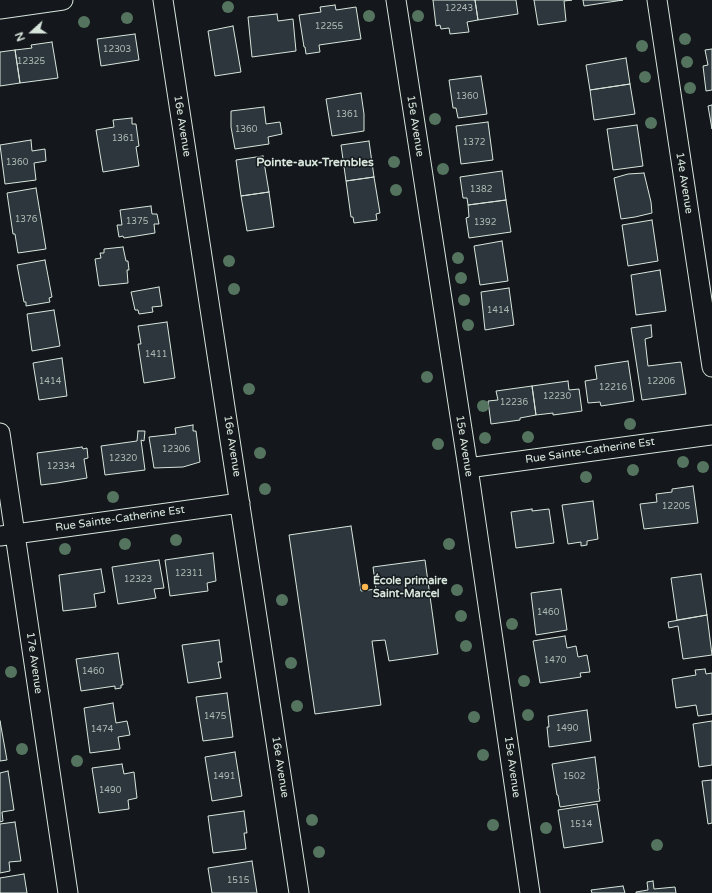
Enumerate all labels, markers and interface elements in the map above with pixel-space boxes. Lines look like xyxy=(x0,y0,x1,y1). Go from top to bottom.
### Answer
house number: 12243 xyxy=(445,4,473,14)
north arrow xyxy=(12,12,52,52)
house number: 12255 xyxy=(315,22,343,32)
text: N xyxy=(13,30,28,43)
house number: 12303 xyxy=(103,45,131,55)
house number: 12325 xyxy=(17,57,45,67)
house number: 1360 xyxy=(456,92,478,102)
street label: 16e Avenue xyxy=(171,94,193,158)
street label: 15e Avenue xyxy=(404,94,426,158)
house number: 1361 xyxy=(336,110,358,120)
house number: 1360 xyxy=(235,125,257,135)
house number: 1361 xyxy=(112,134,134,144)
house number: 1372 xyxy=(463,138,485,148)
street label: 14e Avenue xyxy=(673,151,695,215)
district label: Pointe-aux-Trembles xyxy=(256,156,374,170)
house number: 1360 xyxy=(6,158,28,168)
house number: 1382 xyxy=(470,185,492,195)
house number: 1376 xyxy=(15,215,37,225)
house number: 1375 xyxy=(126,217,148,227)
house number: 1392 xyxy=(474,218,496,228)
house number: 1414 xyxy=(487,306,509,316)
house number: 1411 xyxy=(145,350,167,360)
house number: 1414 xyxy=(39,377,61,387)
house number: 12206 xyxy=(647,377,675,387)
house number: 12216 xyxy=(599,383,627,393)
house number: 12230 xyxy=(543,392,571,402)
house number: 12236 xyxy=(500,398,528,408)
street label: 16e Avenue xyxy=(221,414,243,478)
street label: 15e Avenue xyxy=(453,414,475,478)
street label: Rue Sainte-Catherine Est xyxy=(524,435,656,467)
house number: 12306 xyxy=(162,445,190,455)
house number: 12320 xyxy=(109,454,137,464)
house number: 12334 xyxy=(47,462,75,472)
house number: 12205 xyxy=(662,502,690,512)
street label: Rue Sainte-Catherine Est xyxy=(54,503,186,535)
house number: 12311 xyxy=(175,569,203,579)
place label: École primaire Saint-Marcel xyxy=(373,574,447,600)
house number: 12323 xyxy=(124,575,152,585)
marker: École primaire Saint-Marcel xyxy=(360,582,370,592)
house number: 1460 xyxy=(537,608,559,618)
street label: 17e Avenue xyxy=(23,631,45,695)
house number: 1470 xyxy=(544,656,566,666)
house number: 1460 xyxy=(82,667,104,677)
house number: 1475 xyxy=(204,712,226,722)
house number: 1490 xyxy=(556,724,578,734)
house number: 1474 xyxy=(91,725,113,735)
street label: 16e Avenue xyxy=(269,735,291,799)
street label: 15e Avenue xyxy=(501,735,523,799)
house number: 1491 xyxy=(213,772,235,782)
house number: 1502 xyxy=(563,772,585,782)
house number: 1490 xyxy=(99,786,121,796)
house number: 1514 xyxy=(570,820,592,830)
house number: 1515 xyxy=(227,876,249,886)

